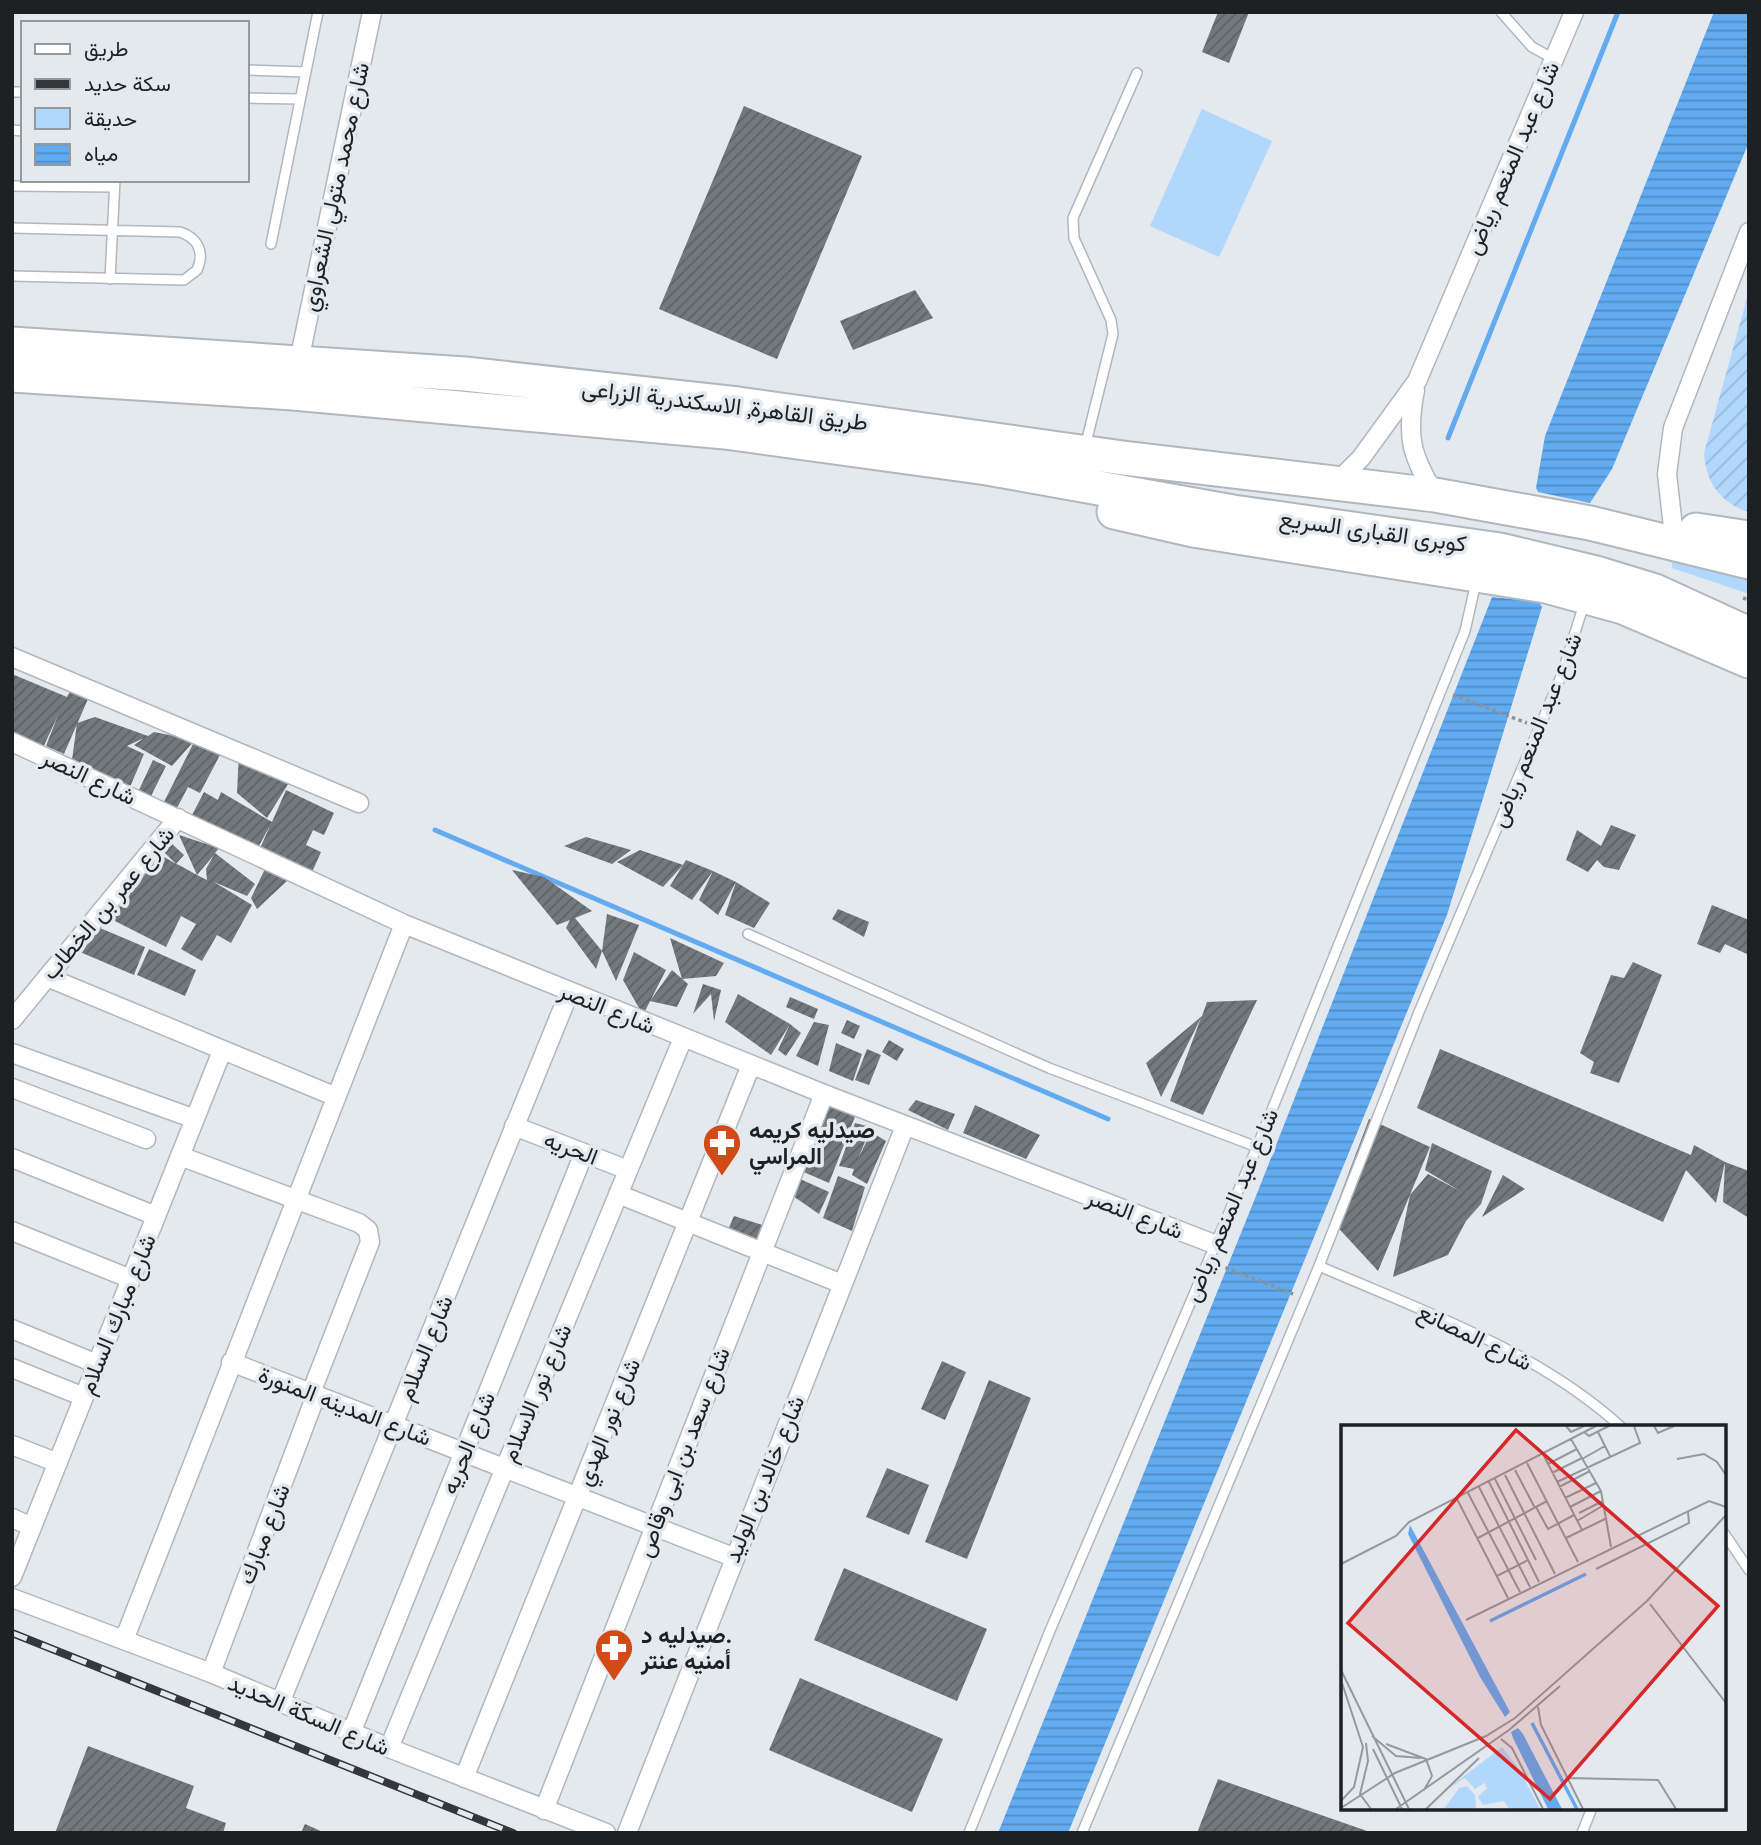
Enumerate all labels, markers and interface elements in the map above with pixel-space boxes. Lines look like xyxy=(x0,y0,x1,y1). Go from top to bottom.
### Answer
legend xyxy=(21,21,248,182)
text: طريق xyxy=(84,35,129,62)
street label: شارع عبد المنعم رياض xyxy=(1458,57,1567,260)
street label: شارع محمد متولي الشعراوي xyxy=(294,60,380,315)
text: سكة حديد xyxy=(84,70,171,97)
text: حديقة xyxy=(84,105,137,132)
text: مياه xyxy=(84,140,118,167)
street label: طريق القاهرة, الاسكندرية الزراعى xyxy=(580,373,870,437)
street label: كوبرى القبارى السريع xyxy=(1277,503,1468,560)
street label: شارع عبد المنعم رياض xyxy=(1483,628,1590,832)
street label: شارع النصر xyxy=(36,742,141,813)
street label: شارع عمر بن الخطاب xyxy=(35,820,182,987)
street label: شارع النصر xyxy=(553,975,659,1042)
street label: شارع عبد المنعم رياض xyxy=(1177,1104,1286,1307)
place label: صيدليه كريمه المراسي xyxy=(749,1115,875,1176)
pharmacy icon: صيدليه كريمه المراسي xyxy=(701,1122,743,1177)
street label: الحريه xyxy=(540,1124,602,1172)
street label: شارع النصر xyxy=(1081,1182,1187,1247)
street label: شارع مبارك السلام xyxy=(71,1229,164,1399)
street label: شارع السلام xyxy=(390,1291,461,1406)
street label: شارع المصانع xyxy=(1412,1296,1537,1378)
street label: شارع نور الاسلام xyxy=(493,1319,580,1467)
street label: شارع سعد بن ابى وقاص xyxy=(629,1343,738,1562)
street label: شارع نور الهدي xyxy=(569,1354,651,1492)
street label: شارع المدينه المنورة xyxy=(254,1359,436,1454)
street label: شارع الحريه xyxy=(434,1387,503,1499)
street label: شارع خالد بن الوليد xyxy=(717,1391,812,1567)
inset map xyxy=(1341,1425,1726,1810)
street label: شارع مبارك xyxy=(231,1480,298,1589)
place label: صيدليه د. أمنيه عنتر xyxy=(640,1620,732,1676)
pharmacy icon: صيدليه د. أمنيه عنتر xyxy=(593,1627,635,1682)
street label: شارع السكة الحديد xyxy=(223,1667,394,1763)

